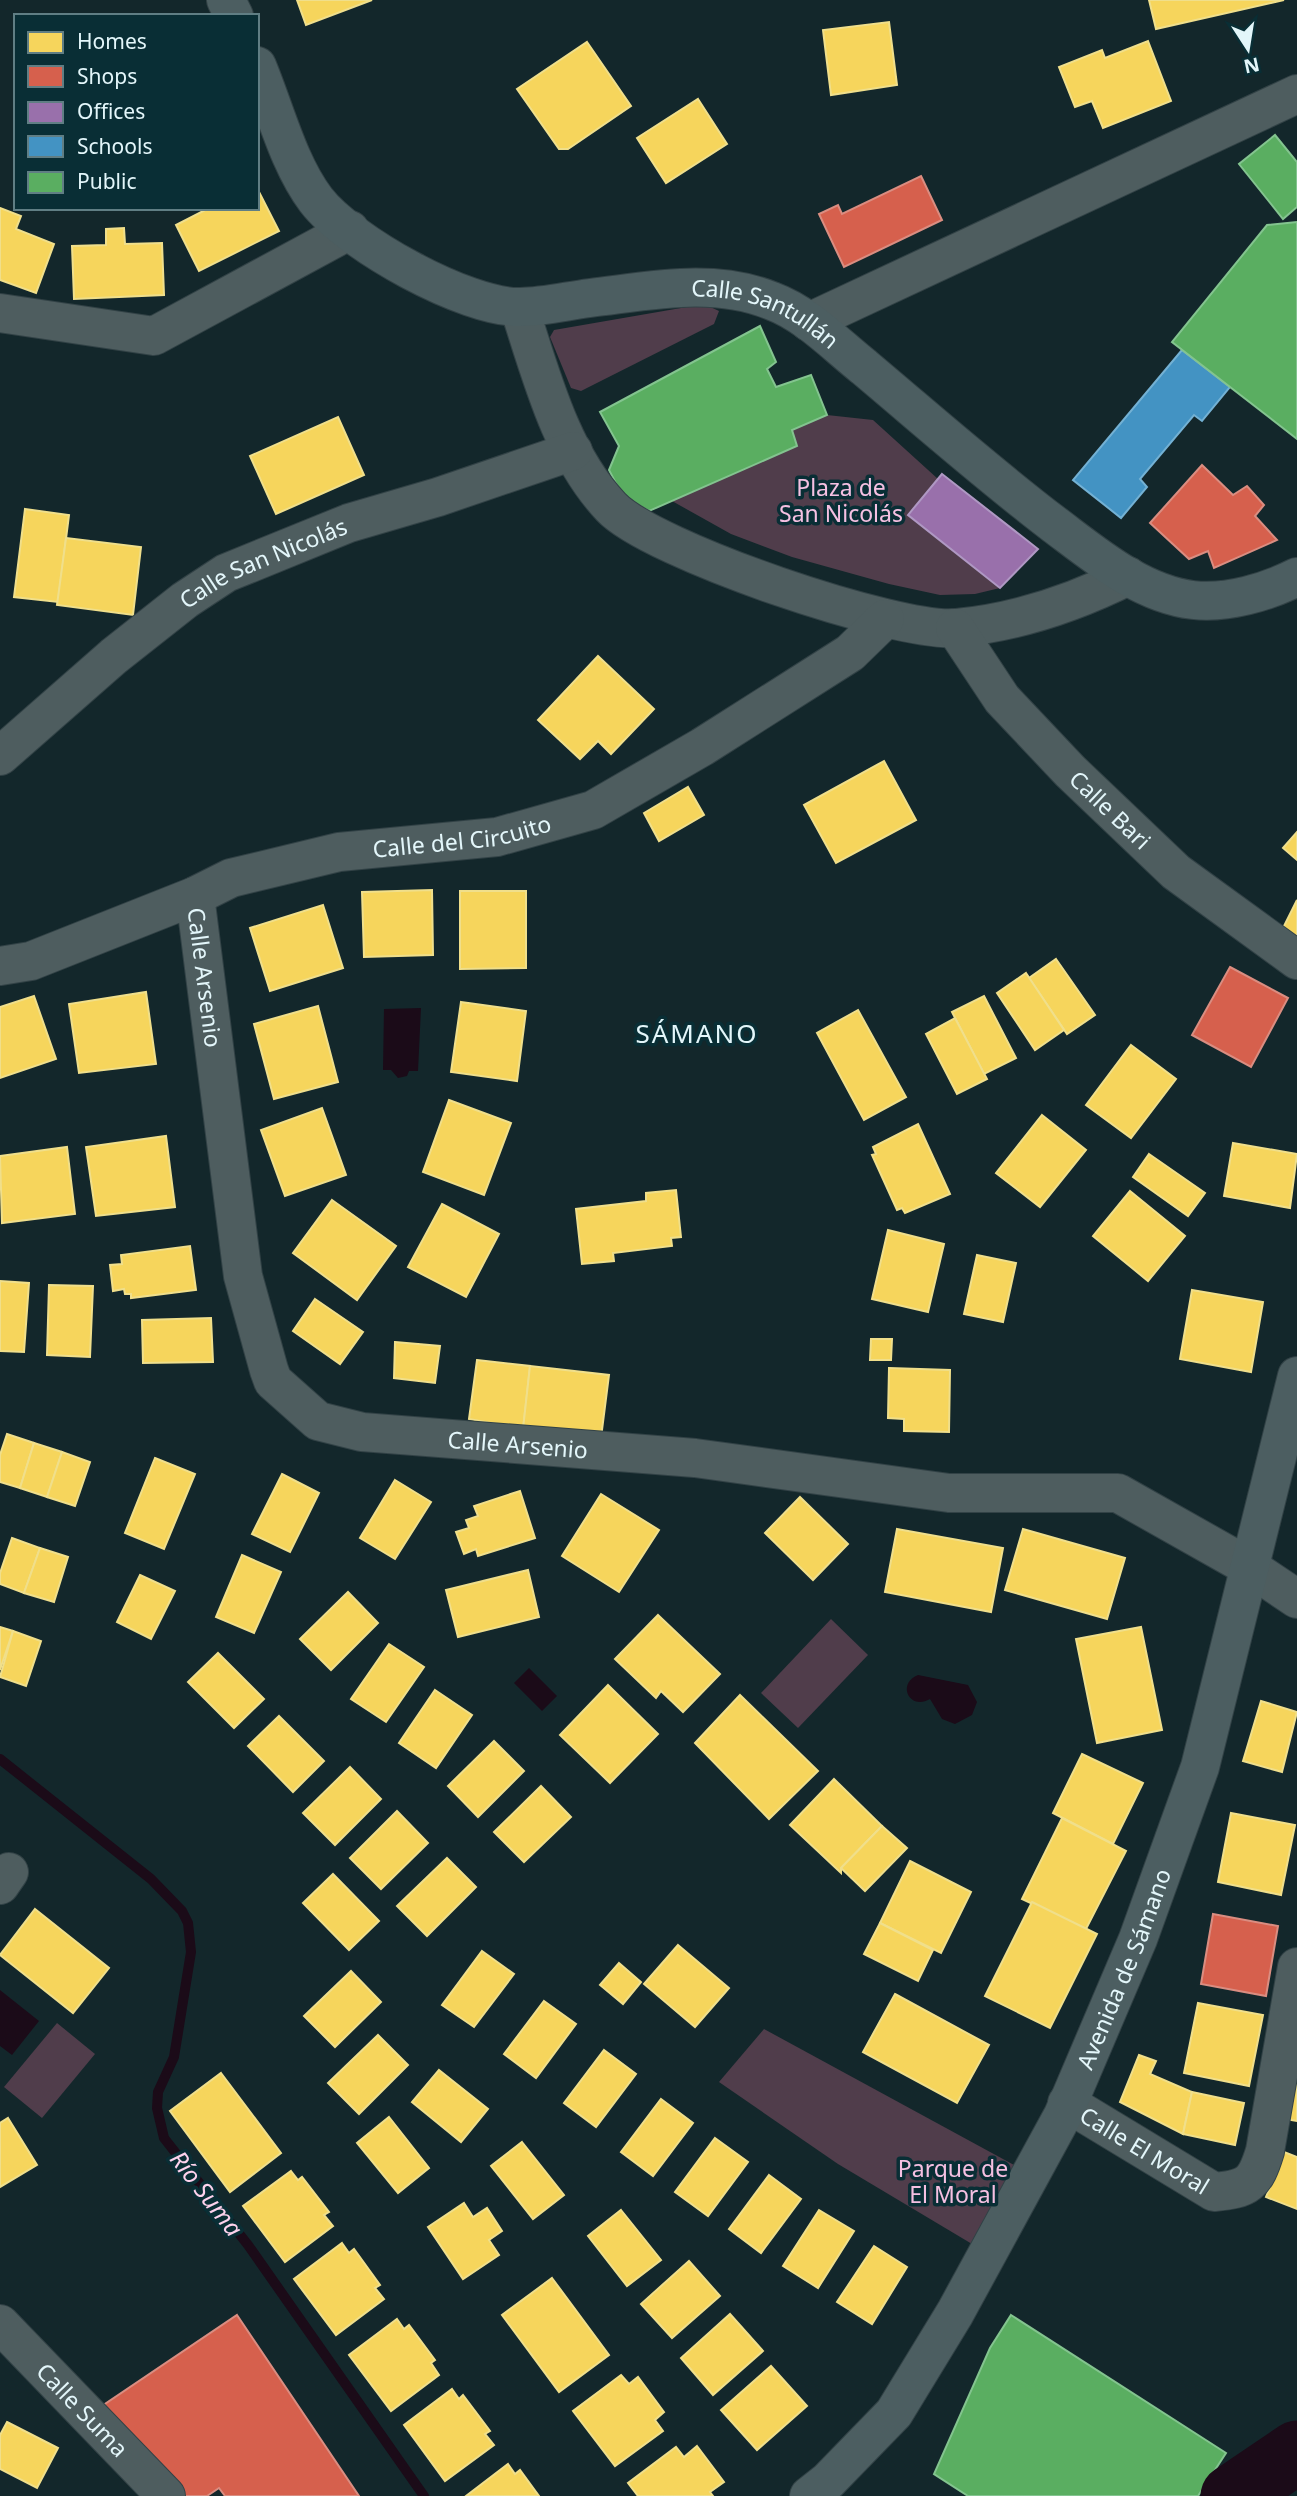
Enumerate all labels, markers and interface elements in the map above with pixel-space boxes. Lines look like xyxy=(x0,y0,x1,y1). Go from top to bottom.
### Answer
legend xyxy=(14,14,259,210)
north arrow xyxy=(1213,14,1283,84)
text: Homes xyxy=(77,27,147,55)
text: N xyxy=(1241,51,1262,80)
text: Shops xyxy=(77,62,137,90)
text: Offices xyxy=(77,97,145,125)
text: Schools xyxy=(77,132,152,160)
text: Public xyxy=(77,167,137,195)
street label: Calle Santullán xyxy=(691,271,846,356)
park label: Plaza de San Nicolás xyxy=(779,471,903,529)
street label: Calle San Nicolás xyxy=(173,510,352,616)
street label: Calle Bari xyxy=(1063,763,1158,856)
street label: Calle del Circuito xyxy=(371,807,555,865)
street label: Calle Arsenio xyxy=(181,906,230,1049)
district label: SÁMANO xyxy=(635,1015,759,1051)
street label: Calle Arsenio xyxy=(446,1423,589,1466)
street label: Avenida de Sámano xyxy=(1068,1864,1178,2074)
street label: Calle El Moral xyxy=(1074,2099,1215,2202)
water label: Río Suma xyxy=(163,2143,251,2243)
park label: Parque de El Moral xyxy=(898,2152,1008,2210)
street label: Calle Suma xyxy=(30,2355,136,2464)

